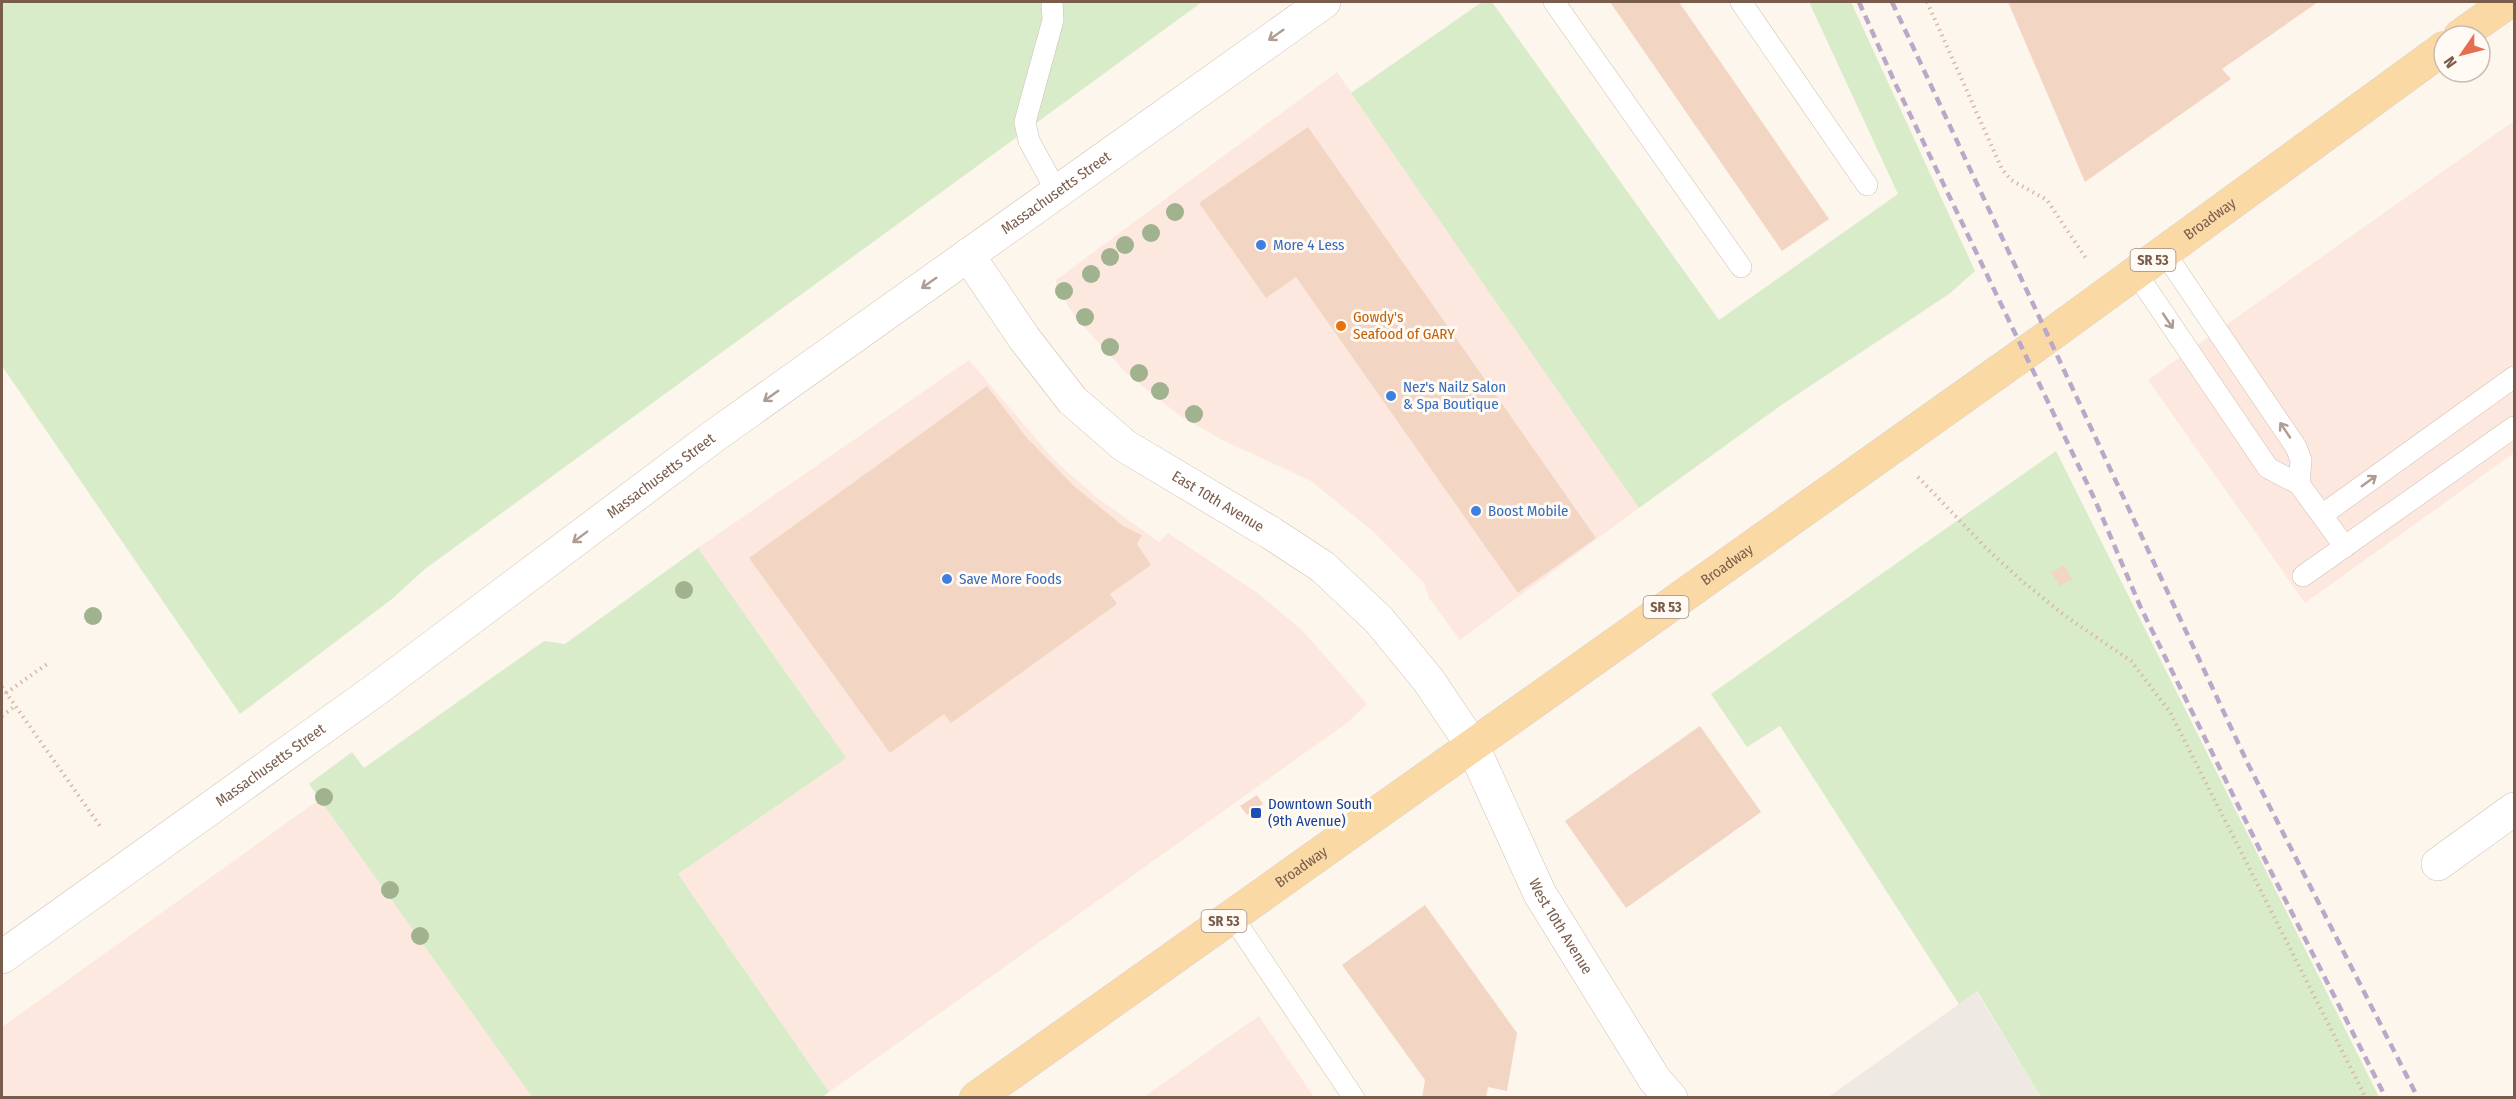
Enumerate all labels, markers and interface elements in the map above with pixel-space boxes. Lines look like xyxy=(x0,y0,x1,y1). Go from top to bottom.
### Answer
north arrow xyxy=(2432,24,2492,84)
one-way arrow xyxy=(1269,29,1285,42)
text: N xyxy=(2440,53,2461,72)
street label: Massachusetts Street xyxy=(998,147,1114,238)
street label: Broadway xyxy=(2180,194,2239,244)
place label: More 4 Less xyxy=(1273,236,1344,254)
marker: More 4 Less xyxy=(1254,238,1268,252)
road number: SR 53 xyxy=(2130,249,2176,271)
one-way arrow xyxy=(922,277,938,289)
place label: Gowdy's Seafood of GARY xyxy=(1353,308,1455,343)
one-way arrow xyxy=(2163,312,2175,329)
marker: Gowdy's Seafood of GARY xyxy=(1334,319,1348,333)
place label: Nez's Nailz Salon & Spa Boutique xyxy=(1403,378,1506,413)
marker: Nez's Nailz Salon & Spa Boutique xyxy=(1384,389,1398,403)
one-way arrow xyxy=(763,390,779,402)
one-way arrow xyxy=(2278,422,2290,439)
street label: Massachusetts Street xyxy=(603,429,719,522)
street label: East 10th Avenue xyxy=(1169,467,1267,536)
one-way arrow xyxy=(2361,475,2377,487)
place label: Boost Mobile xyxy=(1488,502,1568,520)
marker: Boost Mobile xyxy=(1469,504,1483,518)
one-way arrow xyxy=(572,530,588,543)
street label: Broadway xyxy=(1697,540,1757,589)
place label: Save More Foods xyxy=(959,570,1062,588)
marker: Save More Foods xyxy=(940,572,954,586)
road number: SR 53 xyxy=(1644,596,1688,618)
street label: Massachusetts Street xyxy=(212,720,329,810)
place label: Downtown South (9th Avenue) xyxy=(1268,795,1372,830)
marker: Downtown South (9th Avenue) xyxy=(1249,806,1263,820)
street label: Broadway xyxy=(1272,842,1331,892)
street label: West 10th Avenue xyxy=(1525,876,1596,977)
road number: SR 53 xyxy=(1202,910,1246,932)

